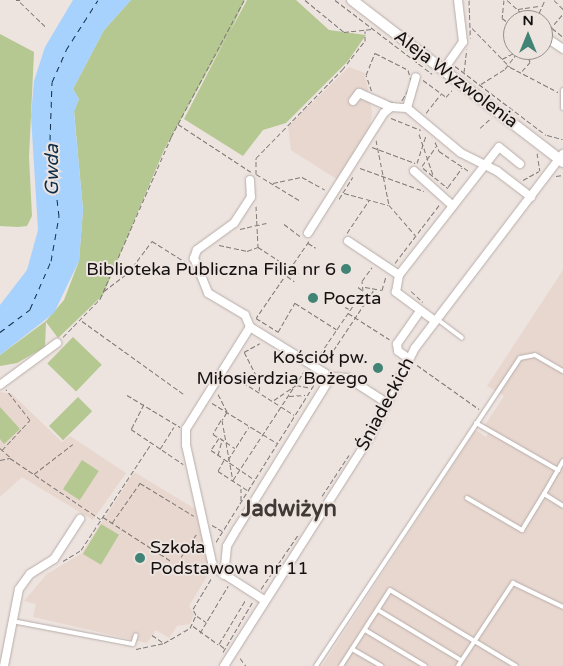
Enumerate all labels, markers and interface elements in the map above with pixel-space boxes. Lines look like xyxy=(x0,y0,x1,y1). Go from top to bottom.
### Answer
north arrow xyxy=(503,10,553,60)
text: N xyxy=(522,12,534,29)
street label: Aleja Wyzwolenia xyxy=(390,25,522,133)
water label: Gwda xyxy=(42,144,64,196)
place label: Biblioteka Publiczna Filia nr 6 xyxy=(86,258,336,280)
marker: Biblioteka Publiczna Filia nr 6 xyxy=(340,263,352,275)
place label: Poczta xyxy=(323,287,381,309)
marker: Poczta xyxy=(307,292,319,304)
place label: Kościół pw. Miłosierdzia Bożego xyxy=(196,347,368,389)
street label: Śniadeckich xyxy=(351,354,419,454)
marker: Kościół pw. Miłosierdzia Bożego xyxy=(372,362,384,374)
district label: Jadwiżyn xyxy=(241,497,337,523)
place label: Szkoła Podstawowa nr 11 xyxy=(150,537,309,580)
marker: Szkoła Podstawowa nr 11 xyxy=(134,552,146,564)

